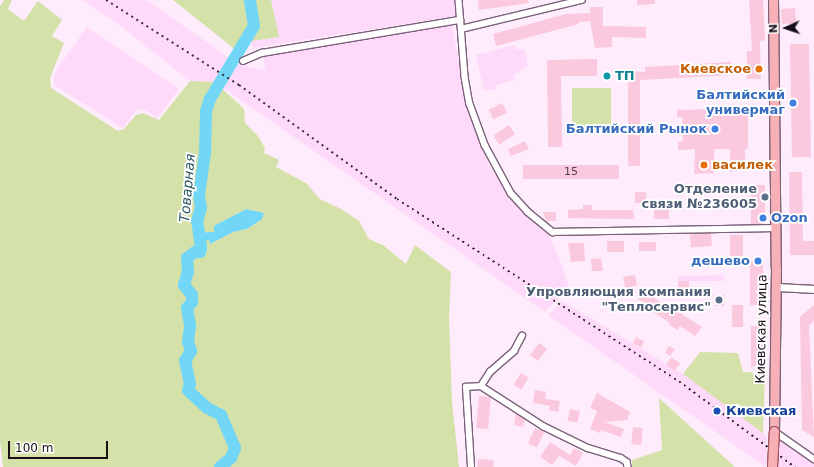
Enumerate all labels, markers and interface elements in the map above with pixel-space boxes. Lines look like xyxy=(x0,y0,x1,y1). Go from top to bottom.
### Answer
north arrow xyxy=(766,8,806,48)
text: N xyxy=(767,24,780,34)
place label: Киевское xyxy=(680,61,751,77)
marker: Киевское xyxy=(754,64,764,74)
place label: ТП xyxy=(615,68,635,84)
marker: ТП xyxy=(602,71,612,81)
place label: Балтийский универмаг xyxy=(696,88,785,119)
marker: Балтийский универмаг xyxy=(788,98,798,108)
place label: Балтийский Рынок xyxy=(566,121,707,137)
marker: Балтийский Рынок xyxy=(710,124,720,134)
water label: Товарная xyxy=(176,153,198,223)
place label: василек xyxy=(712,157,773,173)
marker: василек xyxy=(699,160,709,170)
house number: 15 xyxy=(564,165,578,179)
place label: Отделение связи №236005 xyxy=(642,182,757,213)
marker: Отделение связи №236005 xyxy=(760,192,770,202)
place label: Ozon xyxy=(771,210,808,226)
marker: Ozon xyxy=(758,213,768,223)
place label: дешево xyxy=(691,253,750,269)
marker: дешево xyxy=(753,256,763,266)
street label: Киевская улица xyxy=(753,274,771,384)
place label: Упровляющия компания "Теплосервис" xyxy=(526,285,711,316)
marker: Упровляющия компания "Теплосервис" xyxy=(714,295,724,305)
place label: Киевская xyxy=(726,403,796,419)
marker: Киевская xyxy=(711,405,723,417)
scale bar xyxy=(10,433,110,459)
text: 100 m xyxy=(15,441,53,455)

